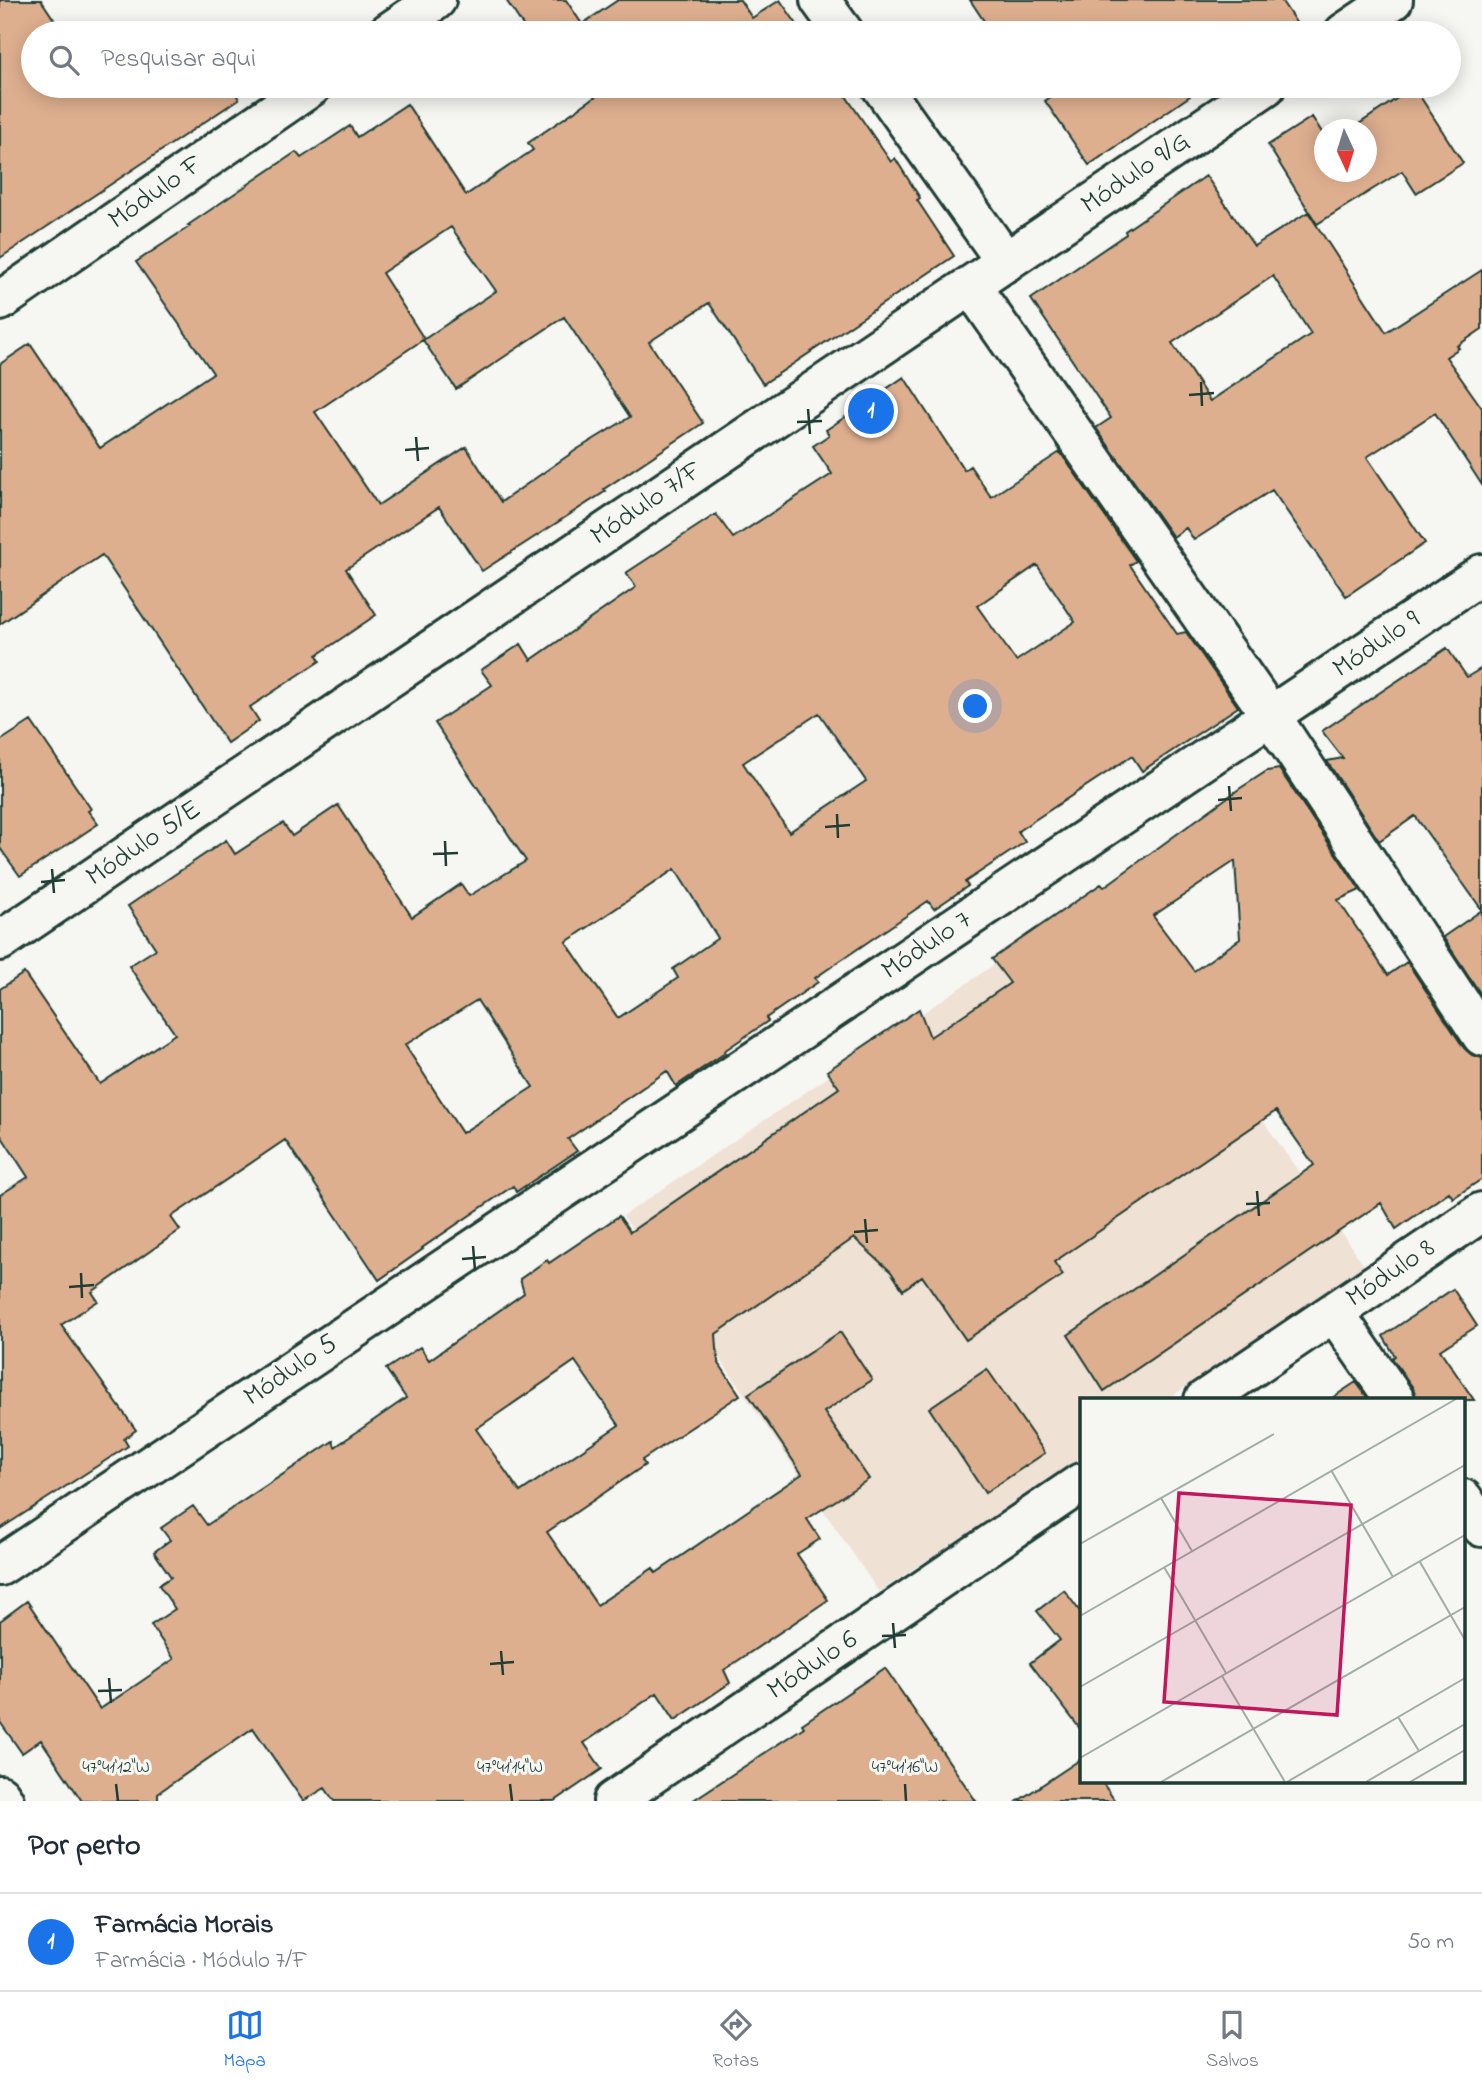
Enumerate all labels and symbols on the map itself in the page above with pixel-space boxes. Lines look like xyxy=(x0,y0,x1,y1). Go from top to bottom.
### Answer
north arrow xyxy=(1314,119,1377,182)
street label: Módulo 9/G xyxy=(1073,122,1199,226)
street label: Módulo F xyxy=(100,145,212,241)
pin: 1 xyxy=(848,385,894,437)
street label: Módulo 7/F xyxy=(583,451,711,557)
street label: Módulo 9 xyxy=(1325,600,1430,689)
your location xyxy=(958,689,992,723)
street label: Módulo 5/E xyxy=(78,790,210,898)
street label: Módulo 7 xyxy=(874,901,981,991)
street label: Módulo 8 xyxy=(1338,1229,1444,1319)
street label: Módulo 5 xyxy=(236,1325,346,1417)
inset map xyxy=(1080,1398,1464,1784)
street label: Módulo 6 xyxy=(759,1621,867,1711)
text: 47°41'12"W xyxy=(82,1755,150,1781)
text: 47°41'14"W xyxy=(477,1755,543,1781)
text: 47°41'16"W xyxy=(872,1755,938,1781)

